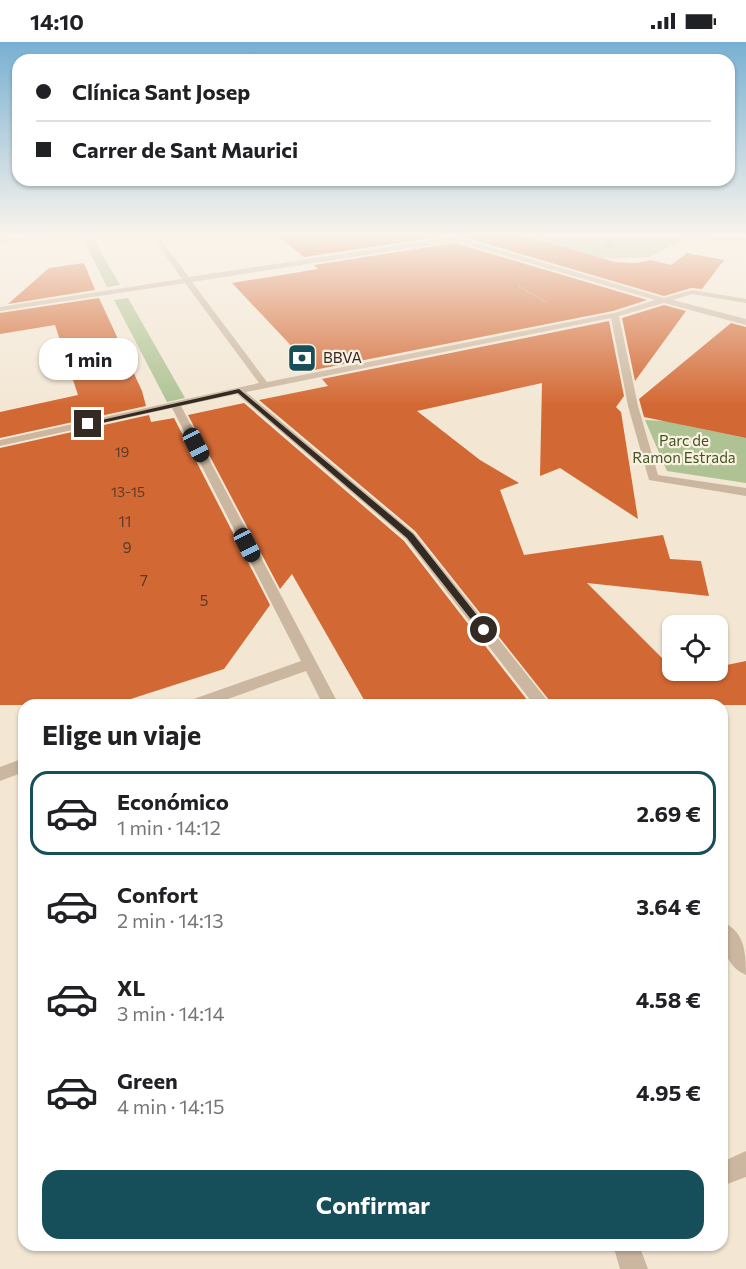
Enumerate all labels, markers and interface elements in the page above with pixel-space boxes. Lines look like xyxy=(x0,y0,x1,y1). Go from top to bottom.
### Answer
text: 14:10 xyxy=(30,8,84,35)
text: Clínica Sant Josep xyxy=(72,78,250,105)
text: Carrer de Sant Maurici xyxy=(72,136,298,163)
callout: 1 min xyxy=(38,337,138,379)
bank icon: BBVA xyxy=(286,342,318,374)
text: 1 min xyxy=(65,347,112,371)
place label: BBVA xyxy=(323,348,362,366)
route end xyxy=(74,410,101,437)
car xyxy=(180,425,212,465)
park label: Parc de Ramon Estrada xyxy=(632,431,736,466)
house number: 19 xyxy=(115,443,129,460)
house number: 13-15 xyxy=(111,483,145,500)
house number: 11 xyxy=(119,512,131,530)
car xyxy=(231,525,263,565)
house number: 9 xyxy=(122,538,132,556)
house number: 7 xyxy=(140,571,148,589)
house number: 5 xyxy=(200,591,208,609)
map controls xyxy=(662,615,728,681)
button: locate xyxy=(662,615,728,681)
route start xyxy=(470,616,497,643)
text: Elige un viaje xyxy=(42,718,201,751)
icon: car xyxy=(45,786,99,840)
text: Económico xyxy=(117,788,229,815)
text: 2.69 € xyxy=(636,800,701,827)
text: 1 min · 14:12 xyxy=(117,815,221,839)
icon: car xyxy=(45,879,99,933)
text: Confort xyxy=(117,881,198,908)
text: 3.64 € xyxy=(636,893,701,920)
text: 2 min · 14:13 xyxy=(117,908,224,932)
icon: car xyxy=(45,972,99,1026)
text: XL xyxy=(117,974,145,1001)
text: 4.58 € xyxy=(636,986,701,1013)
text: 3 min · 14:14 xyxy=(117,1001,225,1025)
icon: car xyxy=(45,1065,99,1119)
text: Green xyxy=(117,1067,178,1094)
text: 4.95 € xyxy=(636,1079,701,1106)
text: 4 min · 14:15 xyxy=(117,1094,225,1118)
button: Confirmar xyxy=(42,1170,704,1239)

